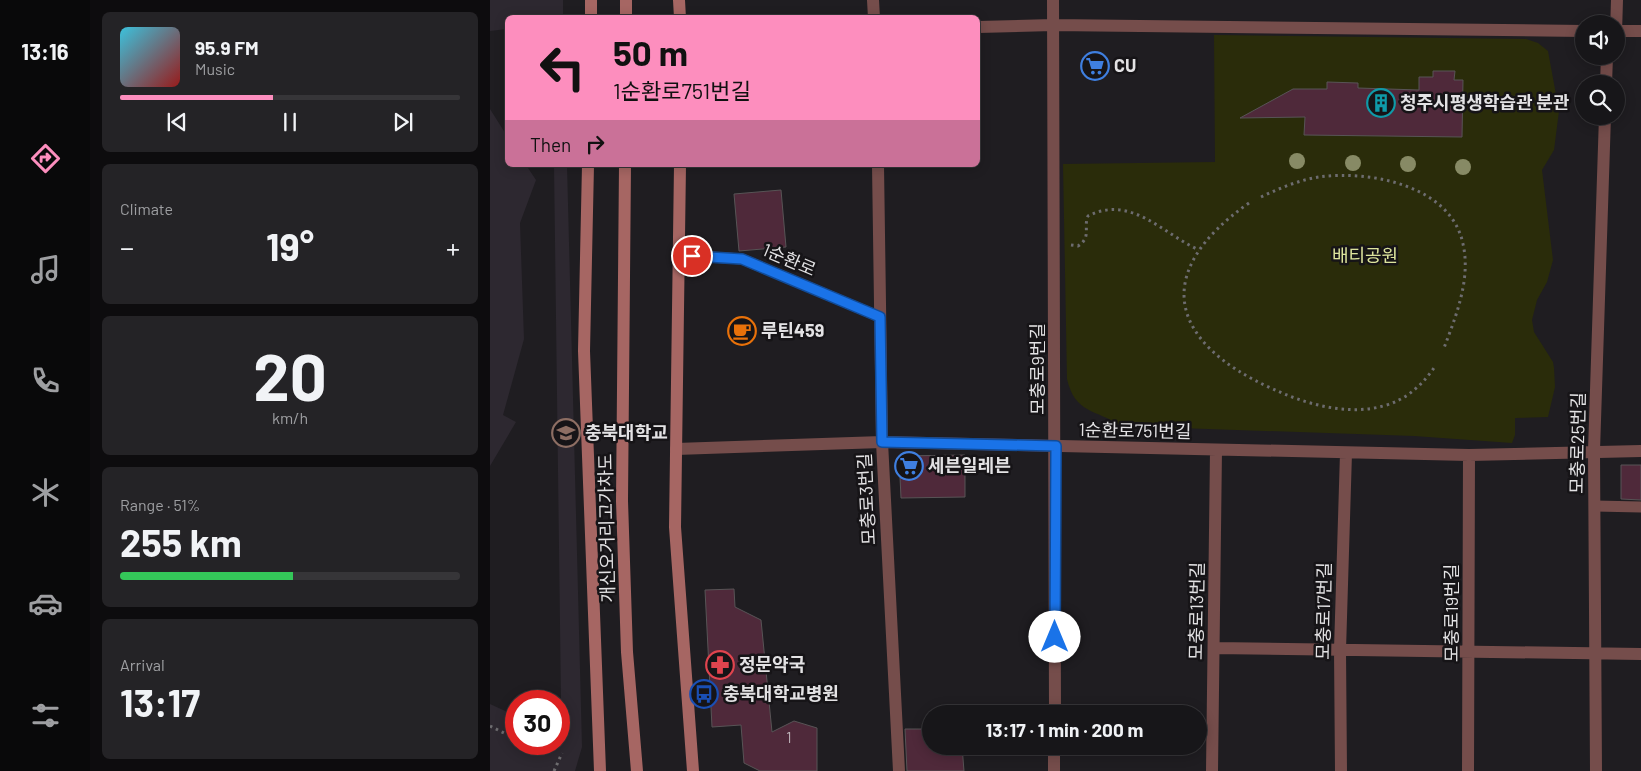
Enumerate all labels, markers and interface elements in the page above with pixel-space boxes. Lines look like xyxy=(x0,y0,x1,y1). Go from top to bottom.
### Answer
map controls xyxy=(1575,15,1625,125)
button: sound xyxy=(1575,15,1625,65)
text: 50 m xyxy=(613,31,688,73)
icon: left xyxy=(530,35,595,100)
text: 95.9 FM xyxy=(195,36,259,59)
text: 13:16 xyxy=(21,38,69,64)
supermarket icon: CU xyxy=(1080,51,1110,81)
place label: CU xyxy=(1114,54,1136,76)
text: Music xyxy=(195,59,235,78)
button: search xyxy=(1575,75,1625,125)
text: 1순환로751번길 xyxy=(613,77,751,103)
building icon: 청주시평생학습관 분관 xyxy=(1366,88,1396,118)
place label: 청주시평생학습관 분관 xyxy=(1400,91,1570,113)
icon: previous xyxy=(163,108,191,136)
icon: pause xyxy=(276,108,304,136)
icon: next xyxy=(389,108,417,136)
icon: right xyxy=(581,130,609,158)
text: Then xyxy=(530,133,571,156)
icon: directions xyxy=(28,141,63,176)
text: Climate xyxy=(120,199,173,218)
text: 19° xyxy=(266,223,314,269)
text: − xyxy=(120,230,134,264)
text: + xyxy=(446,230,460,264)
pin xyxy=(671,235,713,277)
street label: 1순환로 xyxy=(759,238,819,280)
icon: arrive xyxy=(678,242,706,270)
park label: 배티공원 xyxy=(1332,244,1398,266)
icon: music xyxy=(28,252,63,287)
cafe icon: 루틴459 xyxy=(727,316,757,346)
place label: 루틴459 xyxy=(761,319,824,341)
street label: 모충로9번길 xyxy=(1026,323,1048,415)
text: 20 xyxy=(253,336,327,414)
icon: phone xyxy=(28,363,63,398)
street label: 모충로25번길 xyxy=(1565,392,1589,494)
text: km/h xyxy=(272,408,308,427)
school or university icon: 충북대학교 xyxy=(551,418,581,448)
street label: 1순환로751번길 xyxy=(1078,418,1192,442)
place label: 충북대학교 xyxy=(585,421,668,443)
supermarket icon: 세븐일레븐 xyxy=(894,451,924,481)
street label: 개신오거리고가차도 xyxy=(594,453,618,603)
street label: 모충로3번길 xyxy=(853,453,879,546)
place label: 세븐일레븐 xyxy=(928,454,1011,476)
icon: climate xyxy=(28,475,63,510)
text: Range · 51% xyxy=(120,495,200,514)
text: 255 km xyxy=(120,519,242,565)
street label: 모충로13번길 xyxy=(1184,562,1208,660)
street label: 모충로17번길 xyxy=(1311,562,1335,660)
street label: 모충로19번길 xyxy=(1440,564,1462,662)
icon: car xyxy=(28,586,63,621)
position arrow xyxy=(1028,610,1080,662)
pharmacy icon: 정문약국 xyxy=(705,650,735,680)
place label: 정문약국 xyxy=(739,653,805,675)
text: Arrival xyxy=(120,655,165,674)
text: 13:17 xyxy=(120,679,200,725)
bus stop icon: 충북대학교병원 xyxy=(689,679,719,709)
place label: 충북대학교병원 xyxy=(723,682,839,704)
speed limit sign: 30 xyxy=(505,690,570,755)
icon: filters xyxy=(28,698,63,733)
text: 13:17 · 1 min · 200 m xyxy=(986,718,1143,741)
house number: 1 xyxy=(786,728,792,746)

